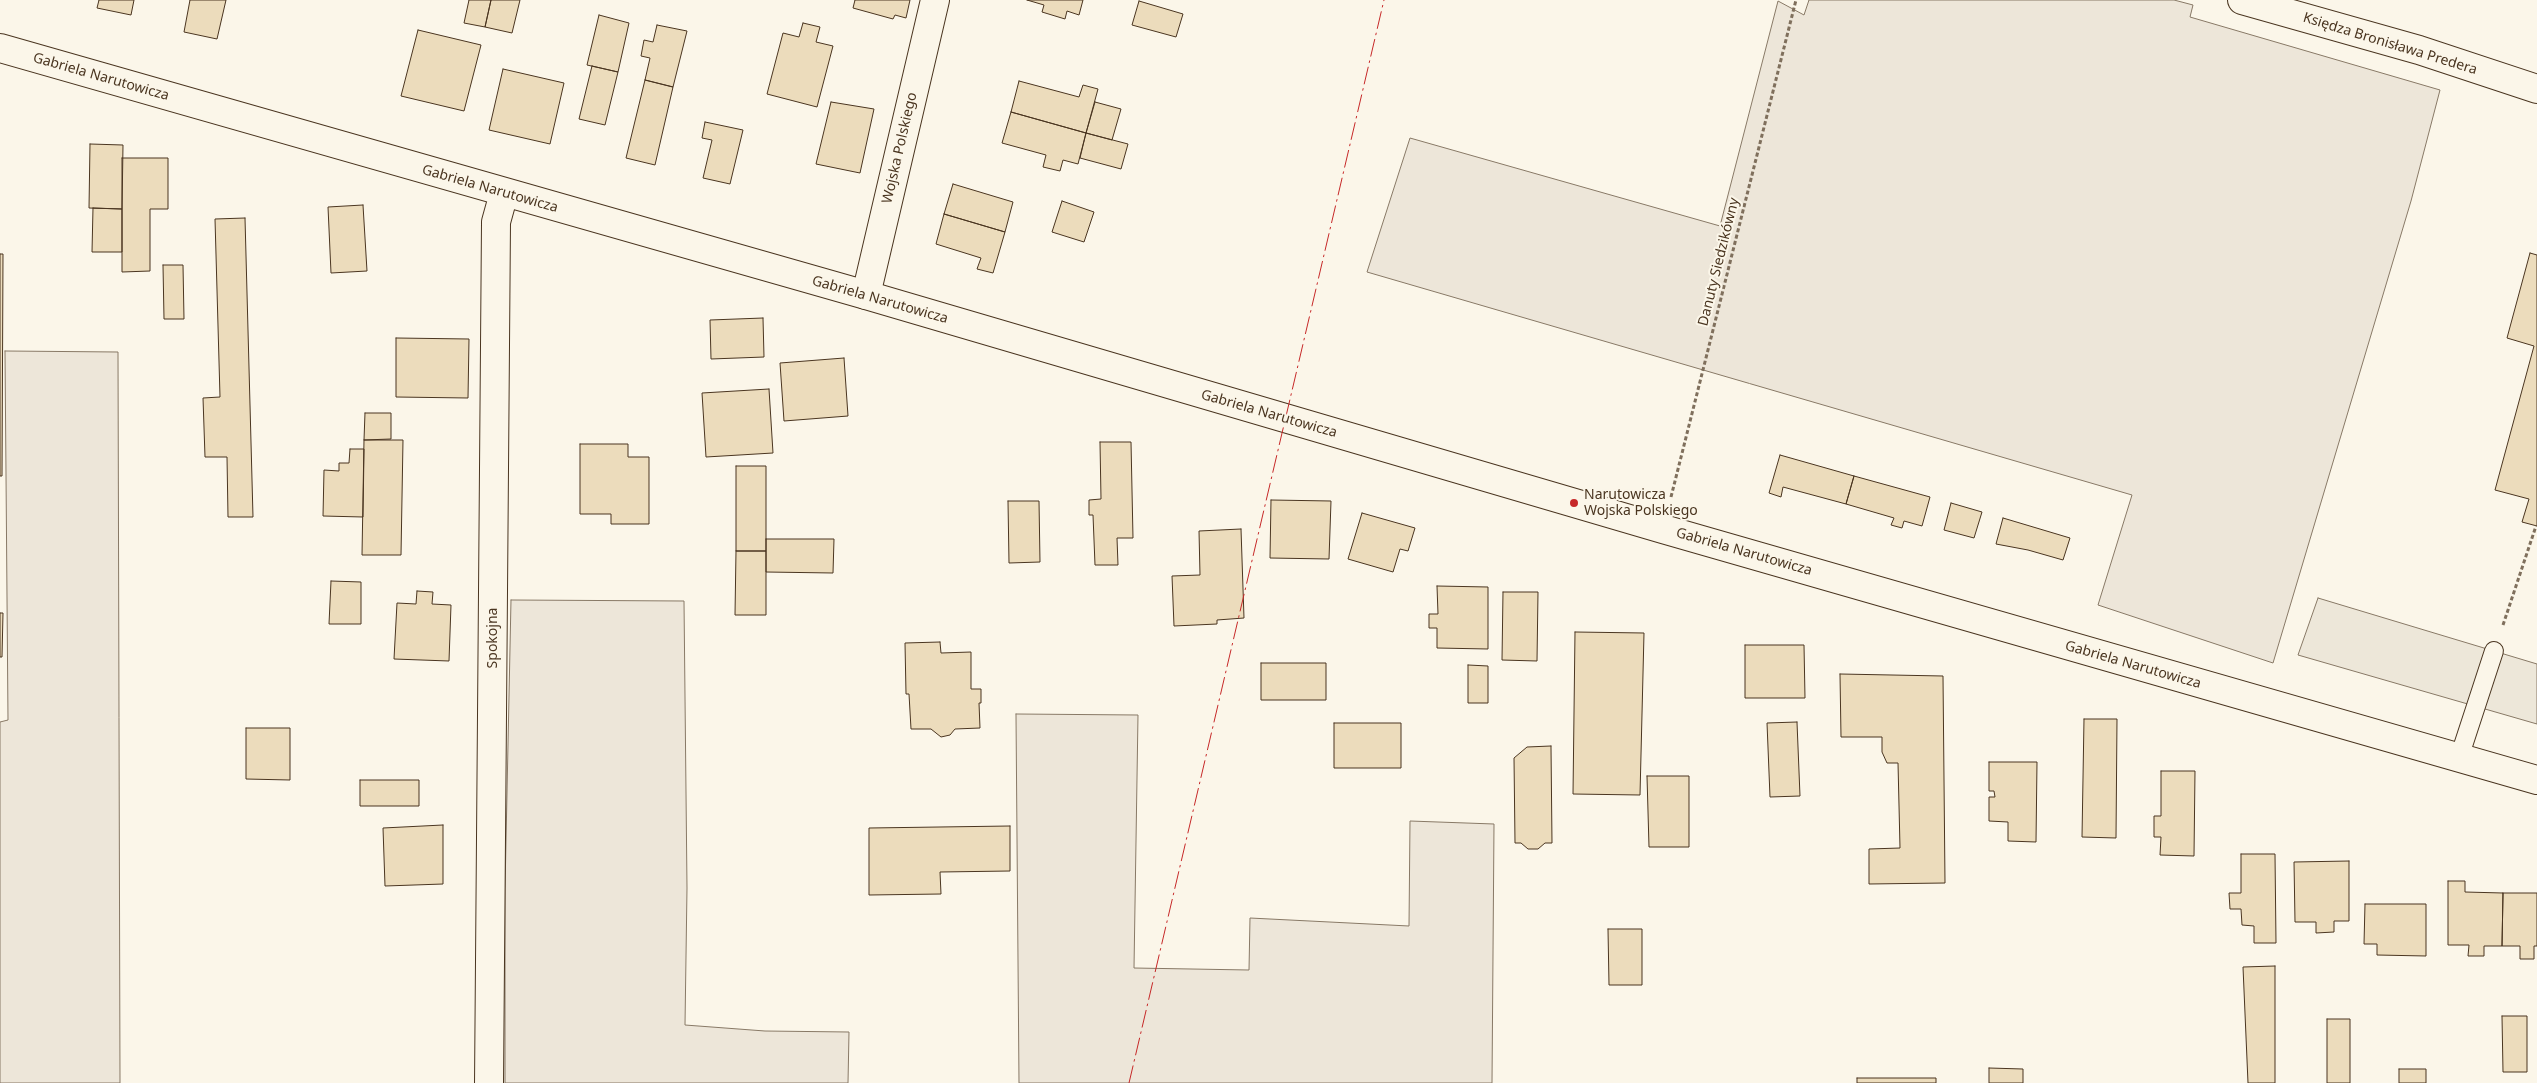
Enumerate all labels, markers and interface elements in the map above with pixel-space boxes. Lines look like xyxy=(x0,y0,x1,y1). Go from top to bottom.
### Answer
street label: Księdza Bronisława Predera xyxy=(2301,9,2479,79)
street label: Gabriela Narutowicza xyxy=(31,49,171,105)
street label: Wojska Polskiego xyxy=(879,91,921,205)
street label: Gabriela Narutowicza xyxy=(420,161,560,217)
street label: Danuty Siedzikówny xyxy=(1695,196,1743,328)
street label: Gabriela Narutowicza xyxy=(810,272,950,328)
street label: Gabriela Narutowicza xyxy=(1199,386,1339,442)
place label: Narutowicza Wojska Polskiego xyxy=(1584,487,1698,520)
marker: Narutowicza Wojska Polskiego xyxy=(1568,497,1580,509)
street label: Gabriela Narutowicza xyxy=(1674,524,1814,580)
street label: Spokojna xyxy=(485,608,501,668)
street label: Gabriela Narutowicza xyxy=(2063,637,2203,693)

